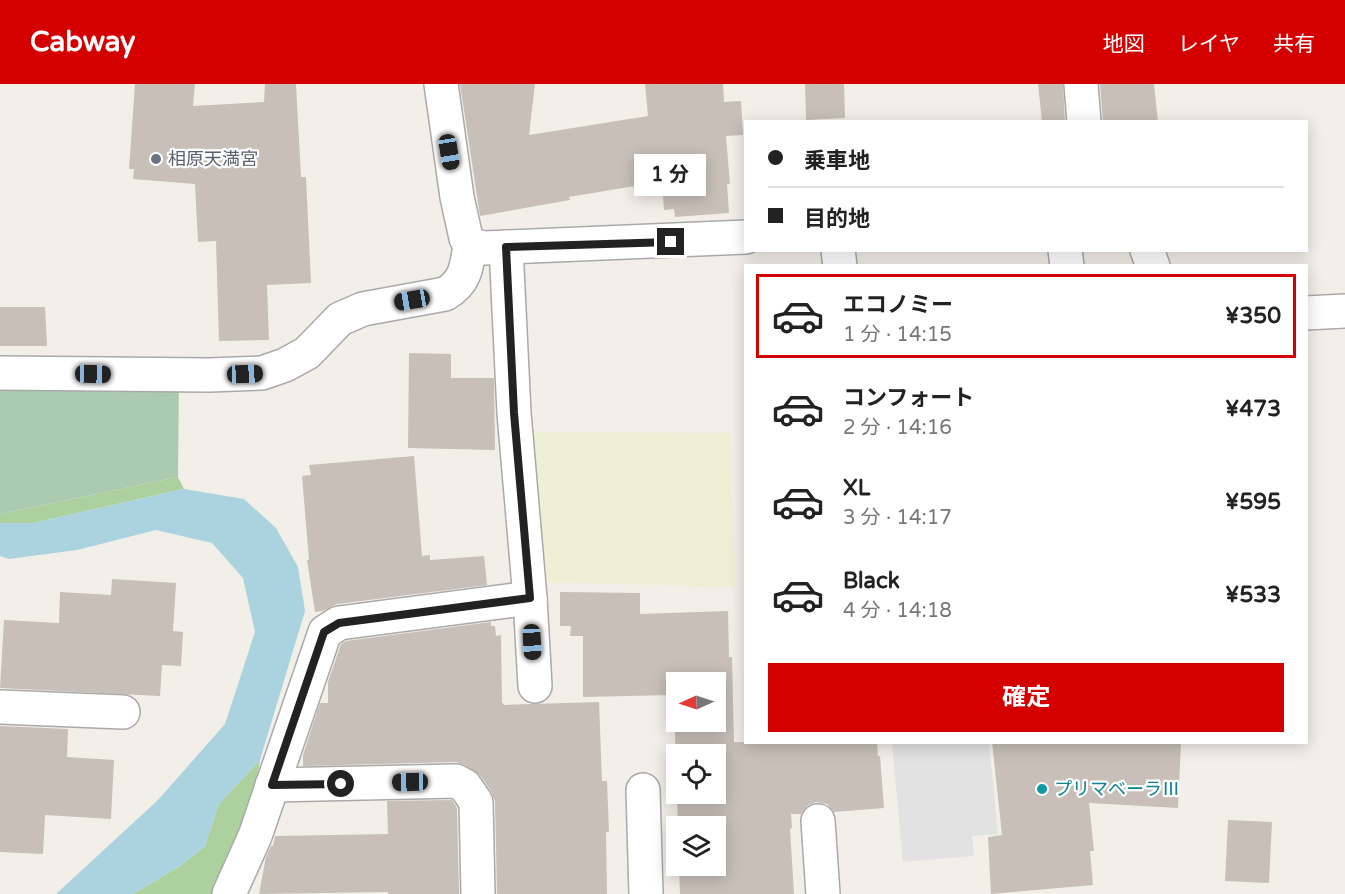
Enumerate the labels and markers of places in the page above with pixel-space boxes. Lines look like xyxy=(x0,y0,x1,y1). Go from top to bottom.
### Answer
place label: 相原天満宮 xyxy=(168,148,258,170)
marker: 相原天満宮 xyxy=(149,152,163,166)
place label: プリマベーラⅢ xyxy=(1054,778,1180,800)
marker: プリマベーラⅢ xyxy=(1035,782,1049,796)

